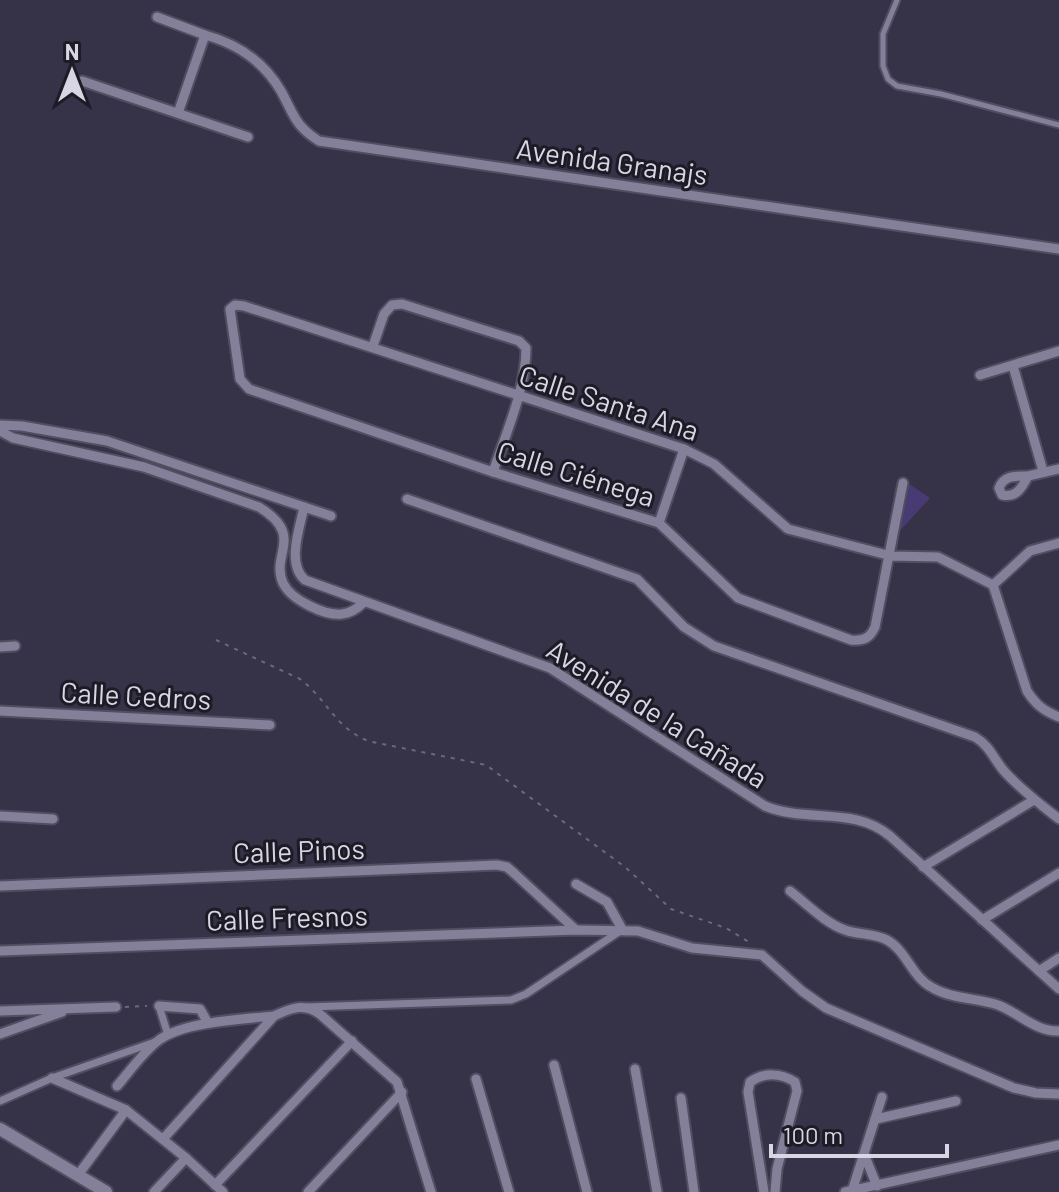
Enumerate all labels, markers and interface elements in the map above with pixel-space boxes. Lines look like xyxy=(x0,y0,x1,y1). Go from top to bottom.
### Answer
north arrow xyxy=(32,32,112,112)
text: N xyxy=(65,38,79,64)
street label: Avenida Granajs xyxy=(514,131,710,191)
street label: Calle Santa Ana xyxy=(515,357,703,447)
street label: Calle Ciénega xyxy=(494,433,659,513)
street label: Avenida de la Cañada xyxy=(541,632,774,795)
street label: Calle Cedros xyxy=(60,674,212,716)
street label: Calle Pinos xyxy=(232,831,365,869)
street label: Calle Fresnos xyxy=(205,897,368,937)
scale bar xyxy=(771,1108,947,1158)
text: 100 m xyxy=(783,1120,843,1149)

